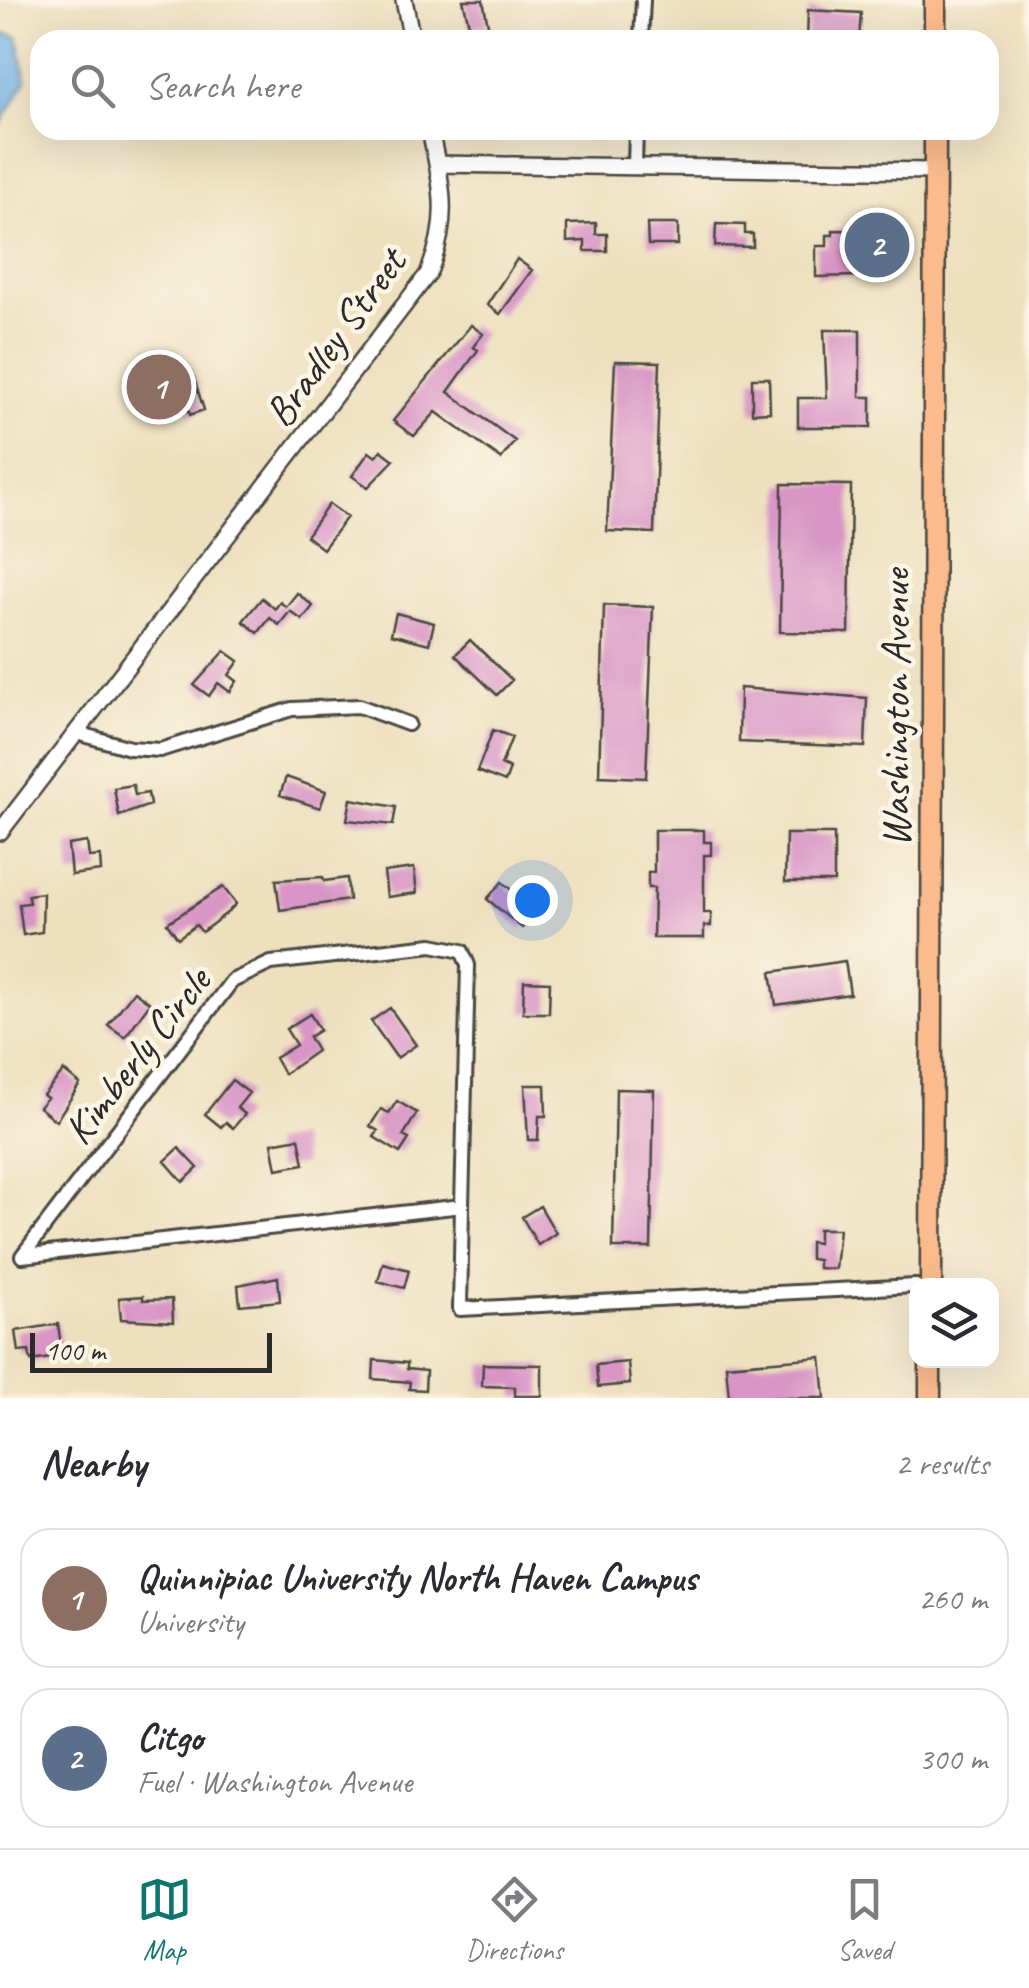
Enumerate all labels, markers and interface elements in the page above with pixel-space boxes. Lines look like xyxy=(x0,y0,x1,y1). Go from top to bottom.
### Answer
search box xyxy=(30,30,999,140)
icon: search xyxy=(65,58,120,113)
text: Search here xyxy=(145,62,300,109)
pin: 2 xyxy=(844,208,910,282)
street label: Bradley Street xyxy=(253,235,420,437)
pin: 1 xyxy=(126,350,192,424)
street label: Washington Avenue xyxy=(869,567,922,847)
your location xyxy=(507,875,558,926)
street label: Kimberly Circle xyxy=(52,954,225,1155)
map controls xyxy=(909,1278,999,1368)
button: layers xyxy=(909,1278,999,1368)
scale bar xyxy=(30,1328,272,1372)
text: 100 m xyxy=(45,1333,105,1368)
text: Nearby xyxy=(40,1437,146,1490)
text: 2 results xyxy=(895,1443,989,1484)
text: Quinnipiac University North Haven Campus xyxy=(137,1554,697,1601)
text: 1 xyxy=(67,1578,82,1619)
text: 260 m xyxy=(918,1578,987,1619)
text: University xyxy=(137,1601,244,1642)
text: Citgo xyxy=(137,1714,203,1761)
text: 2 xyxy=(67,1738,82,1779)
text: 300 m xyxy=(918,1738,987,1779)
text: Fuel · Washington Avenue xyxy=(137,1761,412,1802)
tab: Map xyxy=(137,1872,192,1967)
tab: Directions xyxy=(466,1872,563,1967)
tab: Saved xyxy=(837,1872,892,1967)

